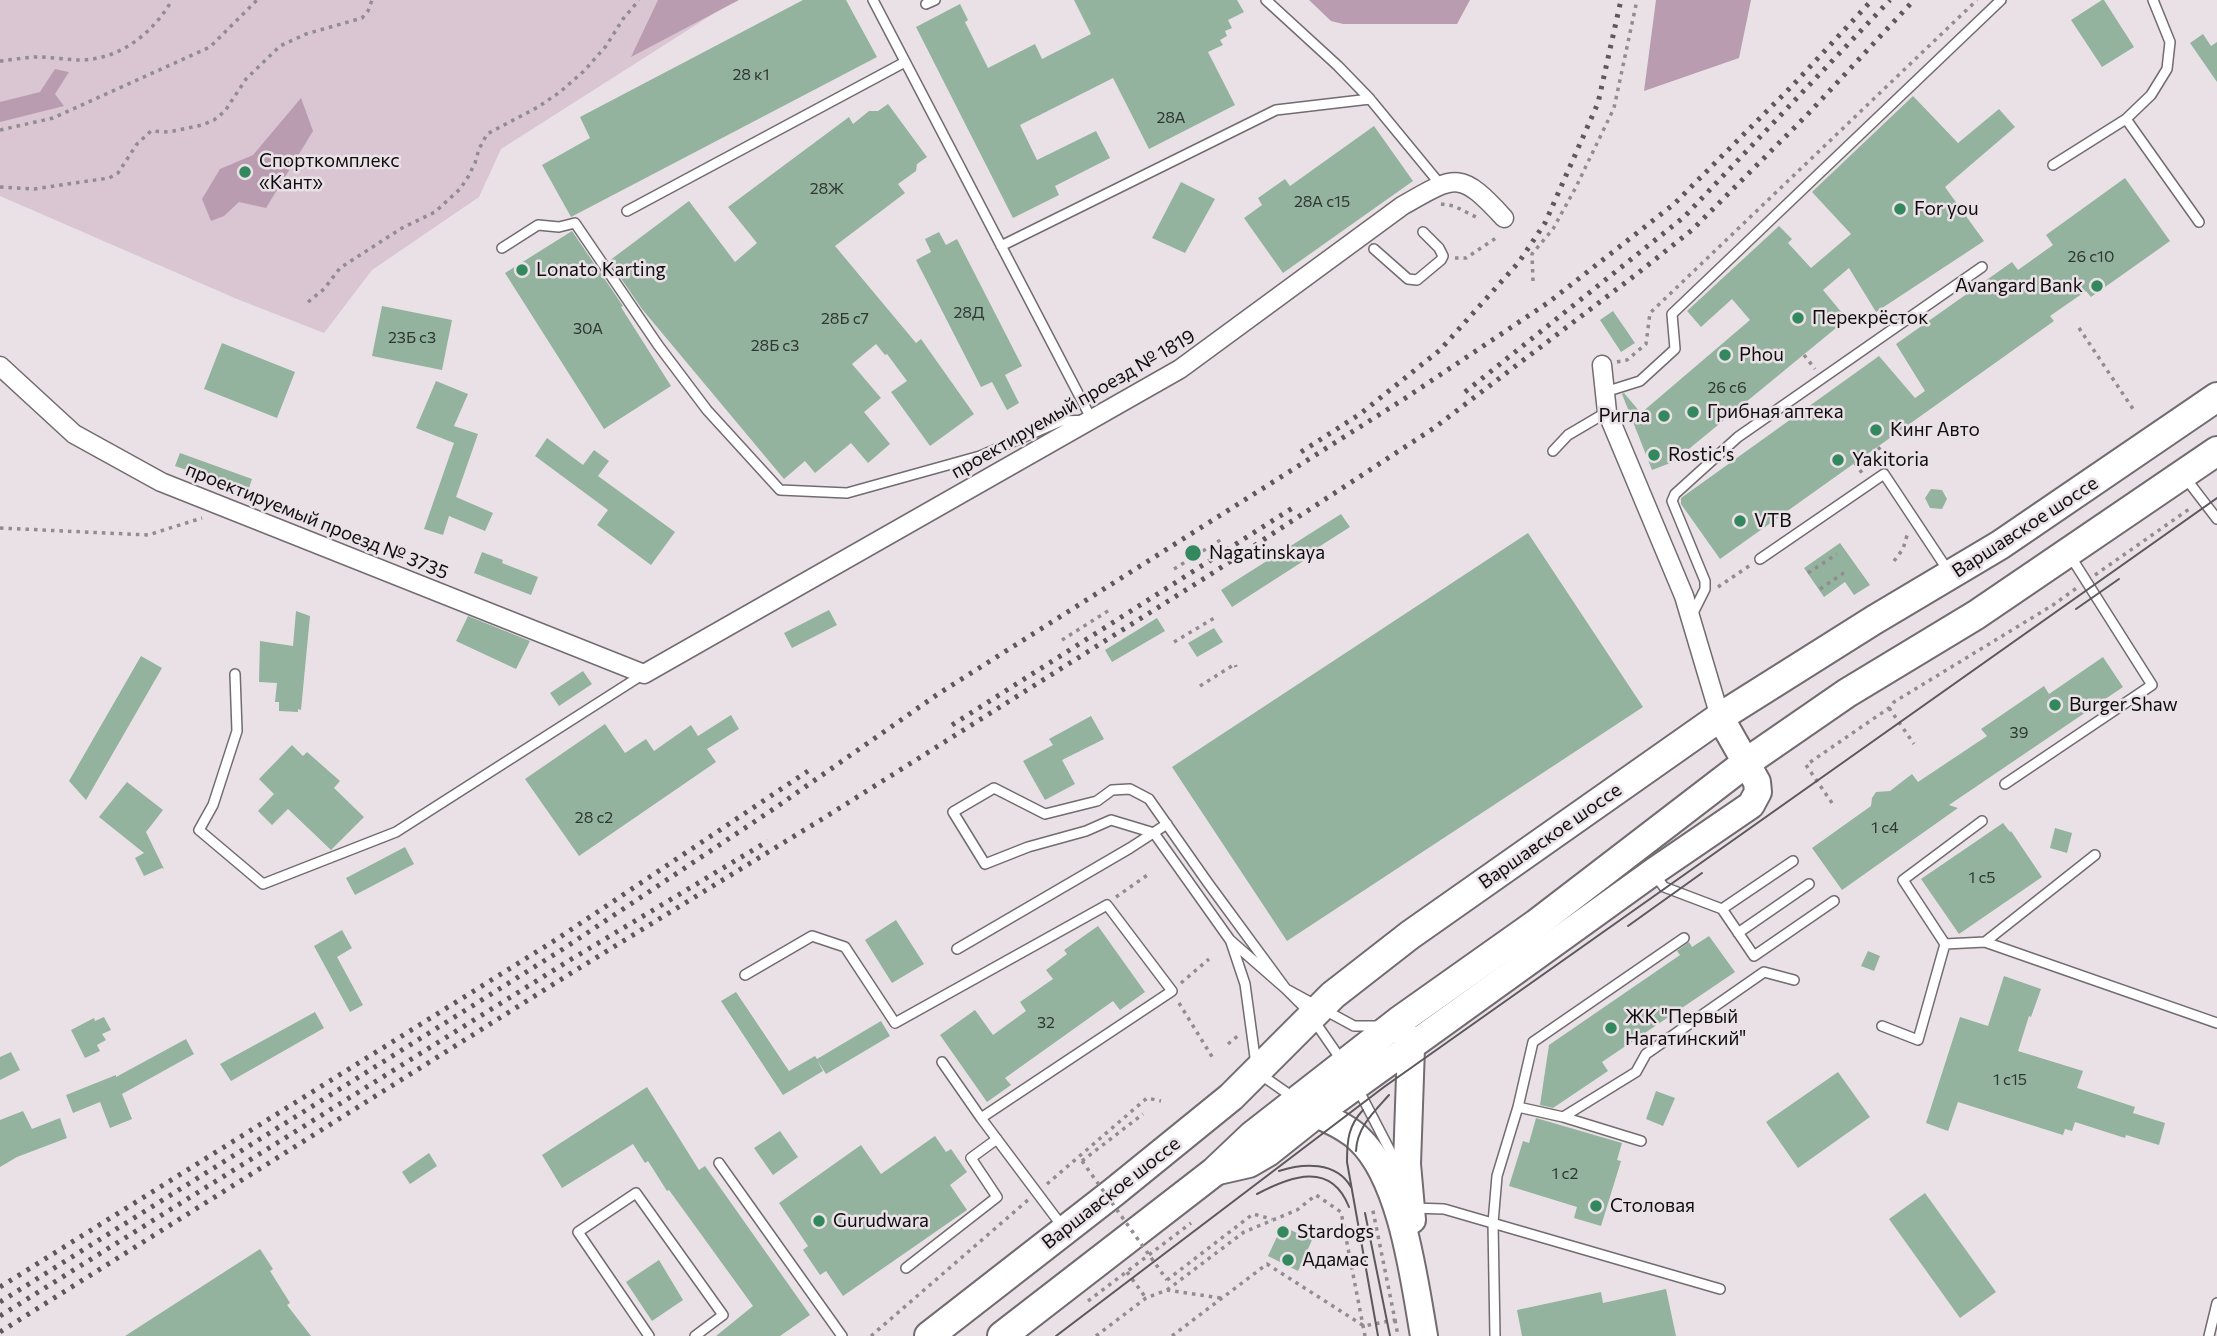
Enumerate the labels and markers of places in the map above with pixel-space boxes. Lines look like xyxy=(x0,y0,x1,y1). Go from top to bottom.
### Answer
place label: Спорткомплекс «Кант» xyxy=(259,150,400,194)
marker: Спорткомплекс «Кант» xyxy=(237,164,253,180)
place label: For you xyxy=(1914,198,1979,220)
marker: For you xyxy=(1892,201,1908,217)
place label: Lonato Karting xyxy=(536,259,666,281)
marker: Lonato Karting xyxy=(514,262,530,278)
place label: Avangard Bank xyxy=(1955,275,2083,297)
marker: Avangard Bank xyxy=(2089,278,2105,294)
place label: Перекрёсток xyxy=(1812,307,1928,329)
marker: Перекрёсток xyxy=(1790,310,1806,326)
place label: Phou xyxy=(1739,344,1784,366)
marker: Phou xyxy=(1717,347,1733,363)
place label: Грибная аптека xyxy=(1707,401,1843,423)
marker: Грибная аптека xyxy=(1685,404,1701,420)
place label: Ригла xyxy=(1598,405,1650,427)
marker: Ригла xyxy=(1656,408,1672,424)
place label: Кинг Авто xyxy=(1890,419,1980,441)
marker: Кинг Авто xyxy=(1868,422,1884,438)
place label: Rostic's xyxy=(1668,444,1734,466)
marker: Rostic's xyxy=(1646,447,1662,463)
place label: Yakitoria xyxy=(1852,449,1929,471)
marker: Yakitoria xyxy=(1830,452,1846,468)
place label: VTB xyxy=(1754,510,1791,532)
marker: VTB xyxy=(1732,513,1748,529)
place label: Nagatinskaya xyxy=(1209,542,1325,564)
marker: Nagatinskaya xyxy=(1183,543,1203,563)
place label: Burger Shaw xyxy=(2069,694,2178,716)
marker: Burger Shaw xyxy=(2047,697,2063,713)
place label: ЖК "Первый Нагатинский" xyxy=(1625,1006,1746,1050)
marker: ЖК "Первый Нагатинский" xyxy=(1603,1020,1619,1036)
place label: Столовая xyxy=(1610,1195,1695,1217)
marker: Столовая xyxy=(1588,1198,1604,1214)
place label: Gurudwara xyxy=(833,1210,929,1232)
marker: Gurudwara xyxy=(811,1213,827,1229)
place label: Stardogs xyxy=(1297,1221,1374,1243)
marker: Stardogs xyxy=(1275,1224,1291,1240)
place label: Адамас xyxy=(1302,1249,1369,1271)
marker: Адамас xyxy=(1280,1252,1296,1268)

